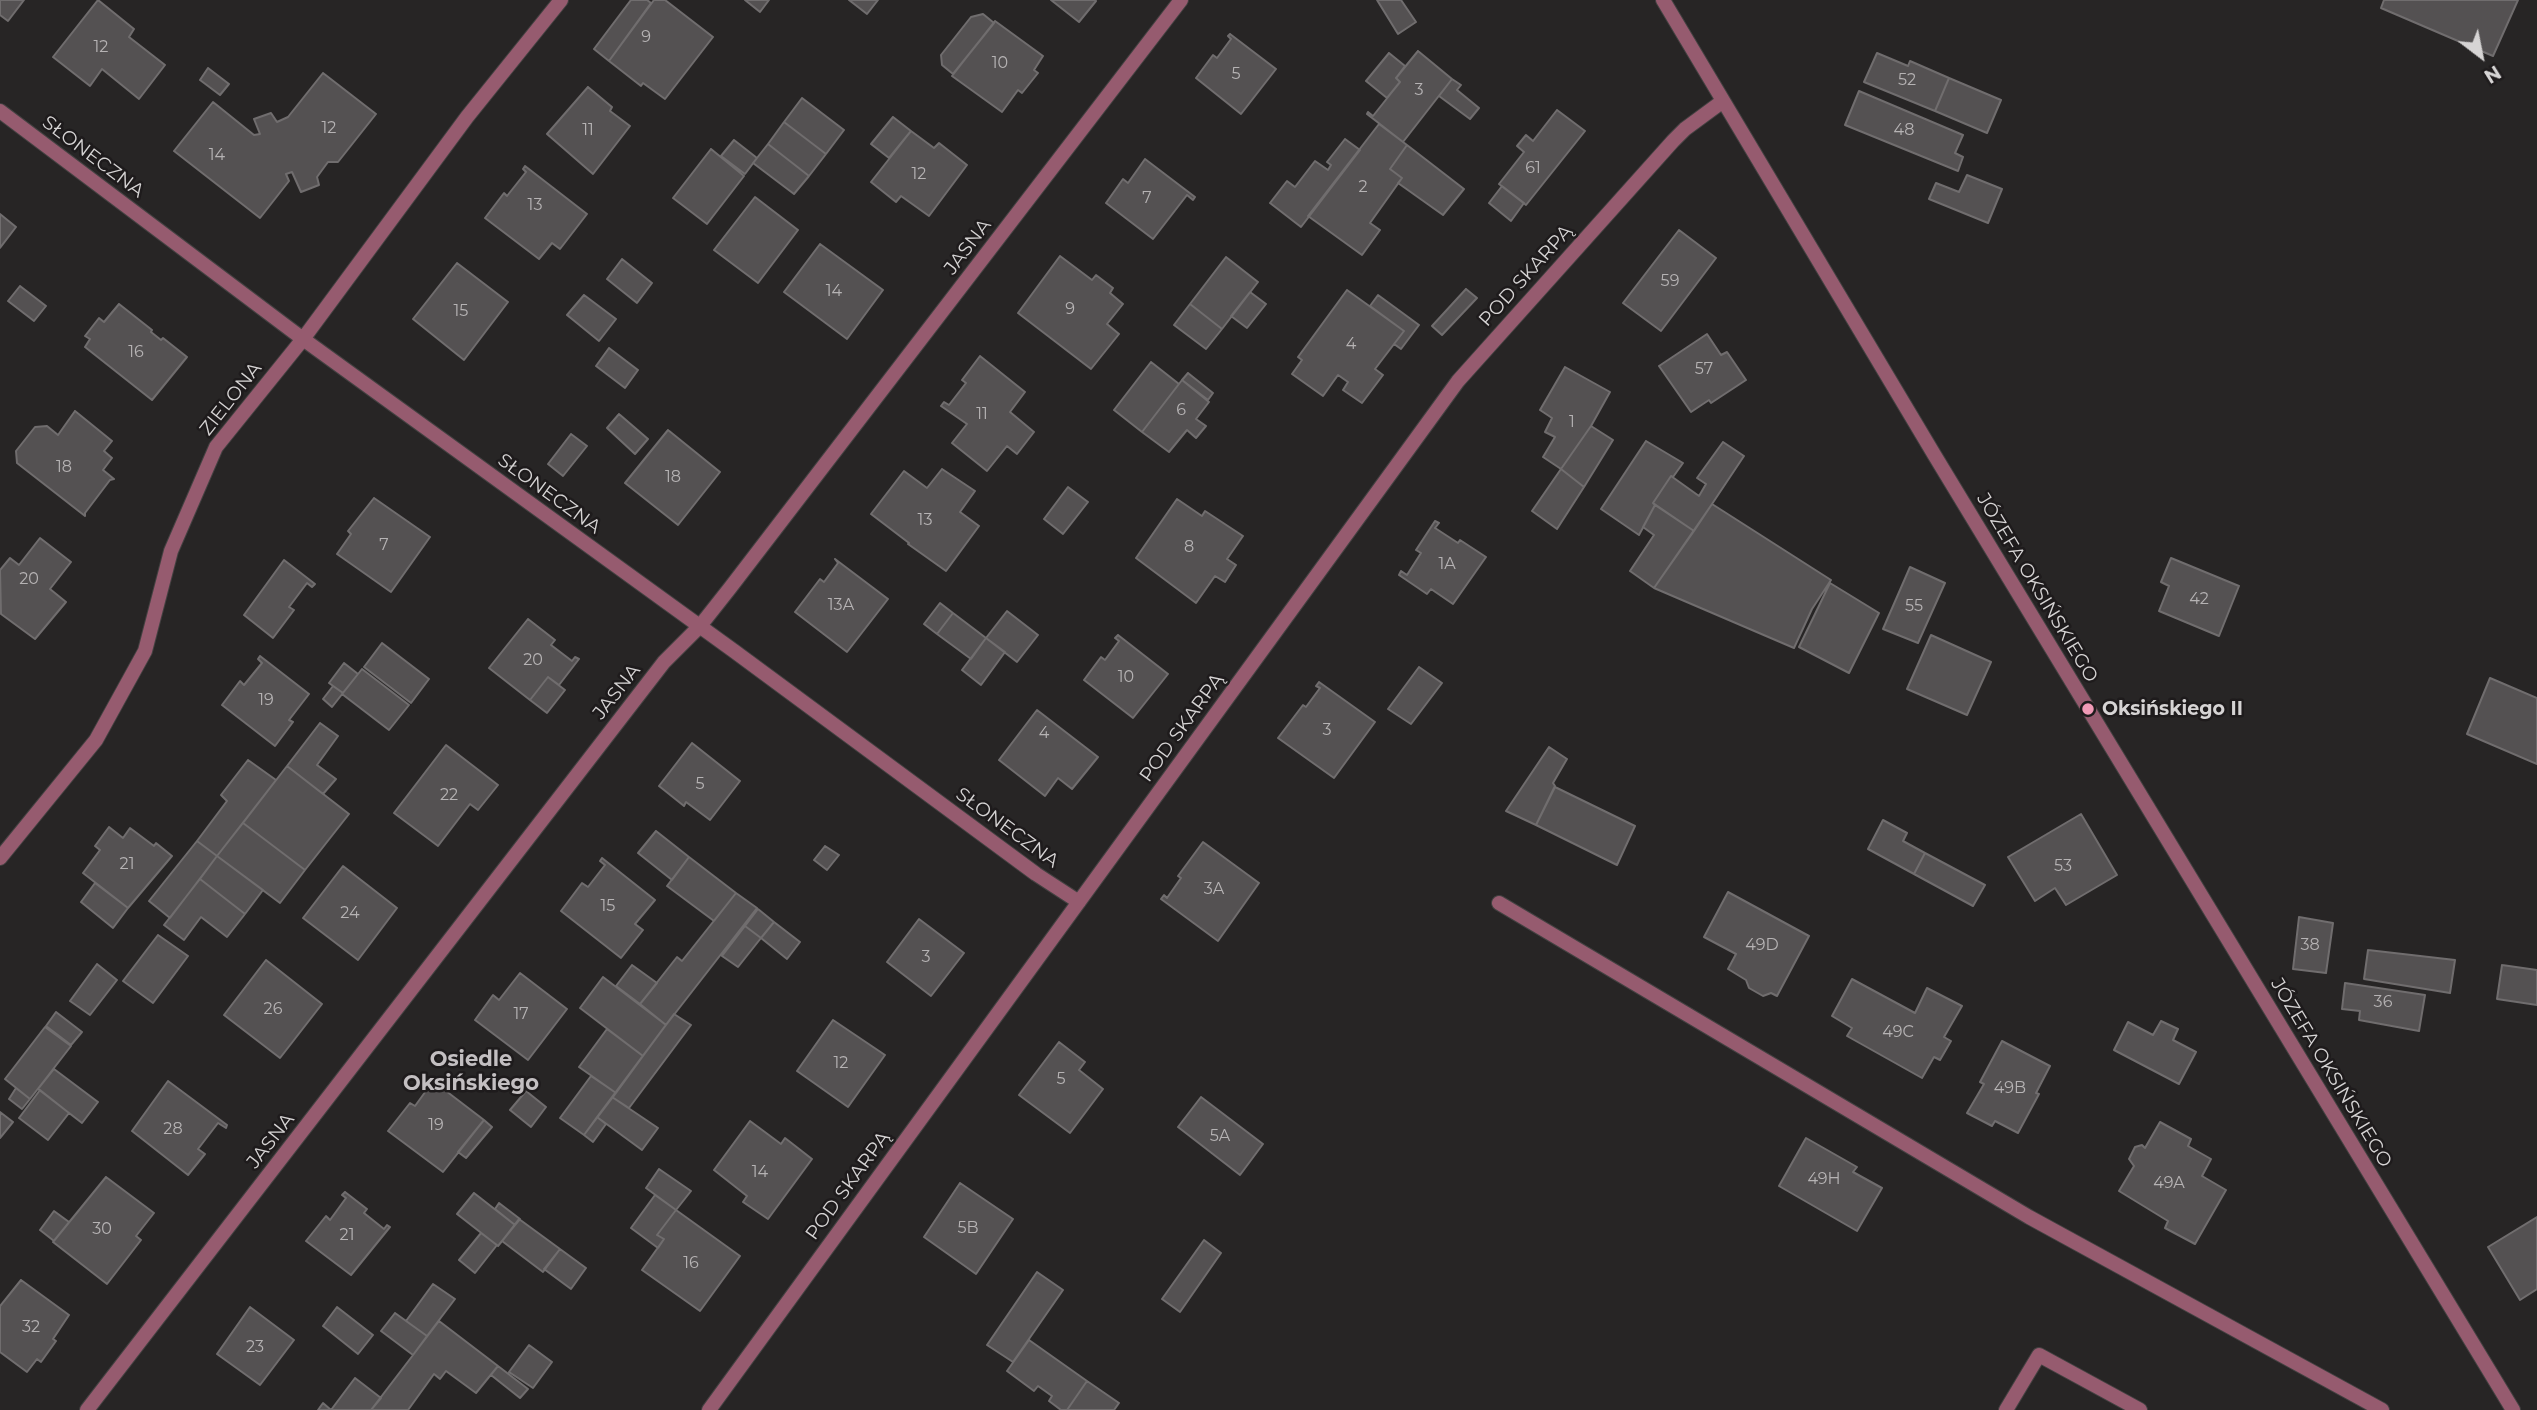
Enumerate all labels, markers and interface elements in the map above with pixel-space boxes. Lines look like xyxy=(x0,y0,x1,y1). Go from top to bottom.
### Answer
north arrow xyxy=(2446,21,2516,91)
house number: 9 xyxy=(641,27,651,47)
house number: 12 xyxy=(94,37,108,57)
house number: 10 xyxy=(992,53,1008,73)
text: N xyxy=(2480,60,2505,88)
house number: 5 xyxy=(1231,64,1241,84)
house number: 52 xyxy=(1898,70,1916,90)
house number: 3 xyxy=(1414,80,1424,100)
street label: SŁONECZNA xyxy=(38,111,148,203)
house number: 12 xyxy=(322,118,336,138)
house number: 11 xyxy=(582,120,594,140)
house number: 48 xyxy=(1894,120,1914,140)
house number: 14 xyxy=(209,145,225,165)
house number: 61 xyxy=(1525,158,1541,178)
house number: 12 xyxy=(912,164,926,184)
house number: 2 xyxy=(1358,177,1368,197)
house number: 7 xyxy=(1142,188,1152,208)
house number: 13 xyxy=(528,195,542,215)
street label: JASNA xyxy=(940,215,996,279)
street label: POD SKARPĄ xyxy=(1474,221,1578,331)
house number: 59 xyxy=(1661,271,1679,291)
house number: 14 xyxy=(826,281,842,301)
house number: 9 xyxy=(1065,299,1075,319)
house number: 15 xyxy=(454,301,468,321)
house number: 4 xyxy=(1346,334,1356,354)
house number: 16 xyxy=(128,342,144,362)
street label: ZIELONA xyxy=(195,358,267,440)
house number: 57 xyxy=(1695,359,1713,379)
house number: 6 xyxy=(1176,400,1186,420)
house number: 11 xyxy=(976,404,988,424)
house number: 1 xyxy=(1569,412,1575,432)
street label: SŁONECZNA xyxy=(493,449,605,539)
house number: 18 xyxy=(56,457,72,477)
house number: 18 xyxy=(665,467,681,487)
street label: JÓZEFA OKSIŃSKIEGO xyxy=(1971,489,2103,687)
house number: 13 xyxy=(918,510,932,530)
house number: 7 xyxy=(379,535,389,555)
house number: 8 xyxy=(1184,537,1194,557)
house number: 1A xyxy=(1438,554,1456,574)
house number: 20 xyxy=(19,569,39,589)
house number: 42 xyxy=(2189,589,2209,609)
house number: 13A xyxy=(828,595,854,615)
house number: 55 xyxy=(1905,596,1923,616)
house number: 20 xyxy=(523,650,543,670)
street label: JASNA xyxy=(588,660,646,724)
house number: 10 xyxy=(1118,667,1134,687)
street label: POD SKARPĄ xyxy=(1135,669,1229,787)
house number: 19 xyxy=(258,690,274,710)
place label: Oksińskiego II xyxy=(2102,698,2243,720)
marker: Oksińskiego II xyxy=(2080,701,2096,717)
house number: 3 xyxy=(1322,720,1332,740)
house number: 4 xyxy=(1039,723,1049,743)
house number: 5 xyxy=(695,774,705,794)
street label: SŁONECZNA xyxy=(951,783,1063,873)
house number: 22 xyxy=(440,785,458,805)
house number: 21 xyxy=(120,854,134,874)
house number: 53 xyxy=(2054,856,2072,876)
house number: 3A xyxy=(1204,879,1224,899)
house number: 15 xyxy=(601,896,615,916)
house number: 24 xyxy=(340,903,360,923)
house number: 49D xyxy=(1745,935,1779,955)
house number: 38 xyxy=(2300,935,2320,955)
house number: 3 xyxy=(921,947,931,967)
street label: JÓZEFA OKSIŃSKIEGO xyxy=(2265,974,2397,1172)
house number: 36 xyxy=(2374,992,2392,1012)
house number: 26 xyxy=(264,999,282,1019)
house number: 17 xyxy=(513,1004,529,1024)
house number: 49C xyxy=(1882,1022,1914,1042)
district label: Osiedle Oksińskiego xyxy=(403,1047,539,1097)
house number: 12 xyxy=(834,1053,848,1073)
house number: 5 xyxy=(1056,1069,1066,1089)
house number: 49B xyxy=(1994,1078,2026,1098)
street label: JASNA xyxy=(242,1109,300,1173)
house number: 19 xyxy=(428,1115,444,1135)
house number: 28 xyxy=(163,1119,183,1139)
house number: 5A xyxy=(1210,1126,1230,1146)
street label: POD SKARPĄ xyxy=(801,1127,895,1245)
house number: 14 xyxy=(752,1162,768,1182)
house number: 49H xyxy=(1807,1169,1841,1189)
house number: 49A xyxy=(2153,1173,2185,1193)
house number: 5B xyxy=(957,1218,979,1238)
house number: 30 xyxy=(92,1219,112,1239)
house number: 21 xyxy=(340,1225,354,1245)
house number: 16 xyxy=(683,1253,699,1273)
house number: 32 xyxy=(22,1317,40,1337)
house number: 23 xyxy=(246,1337,264,1357)

